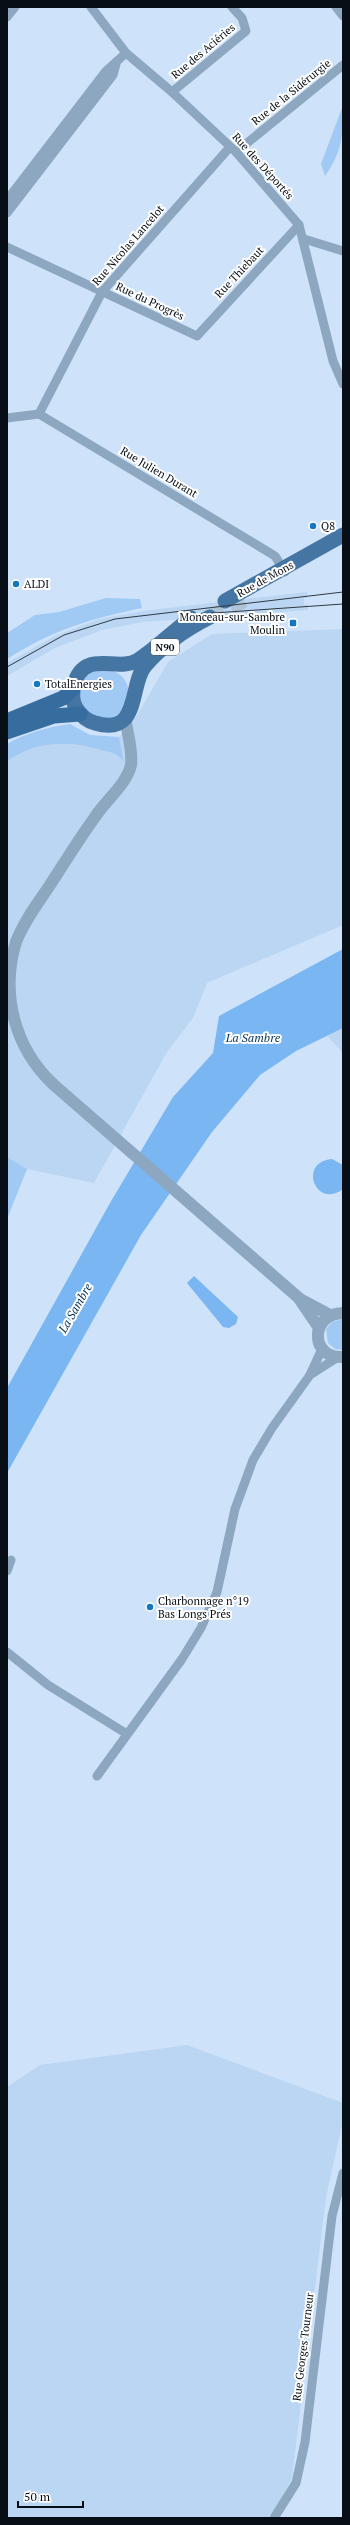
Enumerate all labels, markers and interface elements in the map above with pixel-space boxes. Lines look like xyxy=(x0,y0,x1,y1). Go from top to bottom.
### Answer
street label: Rue des Aciéries xyxy=(168,20,238,82)
street label: Rue de la Sidérurgie xyxy=(249,56,334,128)
street label: Rue des Déportés xyxy=(229,130,297,202)
street label: Rue Nicolas Lancelot xyxy=(89,202,167,288)
street label: Rue Thiebaut xyxy=(212,243,266,301)
street label: Rue du Progrès xyxy=(114,279,187,323)
street label: Rue Julien Durant xyxy=(118,443,200,501)
place label: Q8 xyxy=(321,519,335,533)
marker: Q8 xyxy=(308,521,318,531)
street label: Rue de Mons xyxy=(234,558,296,600)
place label: ALDI xyxy=(24,577,49,591)
marker: ALDI xyxy=(11,579,21,589)
place label: Monceau-sur-Sambre Moulin xyxy=(180,610,285,637)
marker: Monceau-sur-Sambre Moulin xyxy=(288,618,298,628)
road number: N90 xyxy=(151,639,179,655)
place label: TotalEnergies xyxy=(45,677,112,691)
marker: TotalEnergies xyxy=(32,679,42,689)
water label: La Sambre xyxy=(225,1030,281,1045)
water label: La Sambre xyxy=(54,1280,95,1336)
place label: Charbonnage n°19 Bas Longs Prés xyxy=(158,1594,249,1621)
marker: Charbonnage n°19 Bas Longs Prés xyxy=(145,1602,155,1612)
street label: Rue Georges Tourneur xyxy=(289,2291,317,2402)
scale bar xyxy=(18,2483,83,2509)
text: 50 m xyxy=(24,2489,51,2504)

